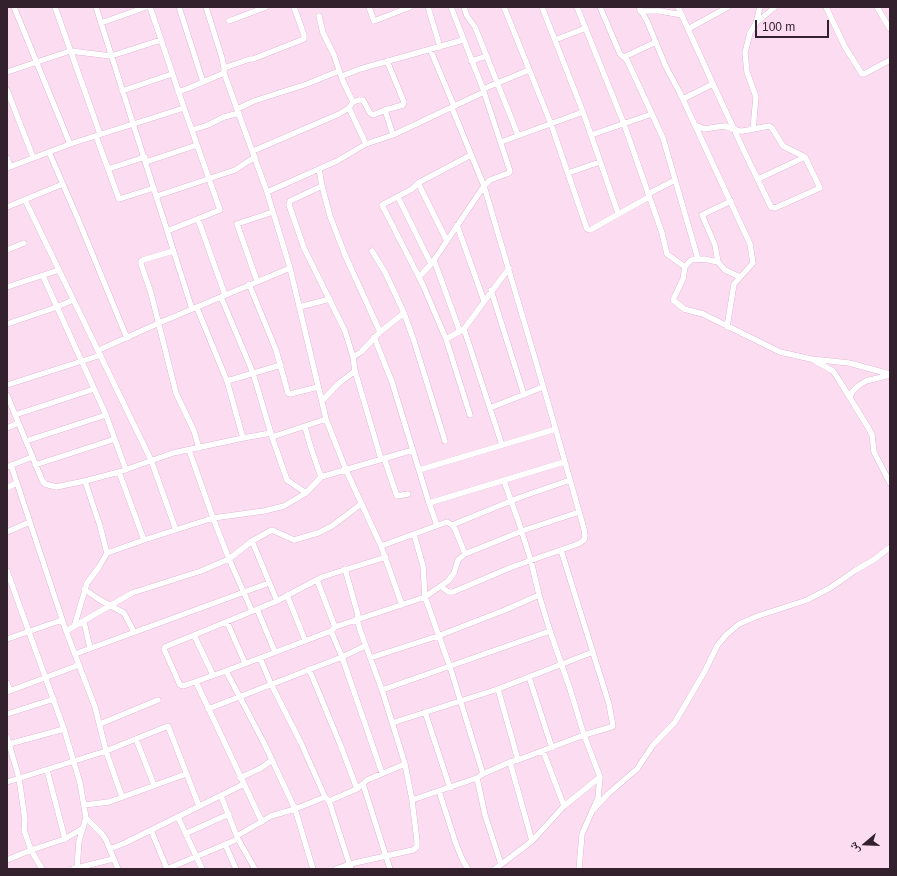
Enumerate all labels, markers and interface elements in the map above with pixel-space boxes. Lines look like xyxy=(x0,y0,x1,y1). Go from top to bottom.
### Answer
scale bar xyxy=(757,12,831,38)
text: 100 m xyxy=(762,20,795,34)
north arrow xyxy=(845,824,885,864)
text: ش xyxy=(846,840,861,855)

